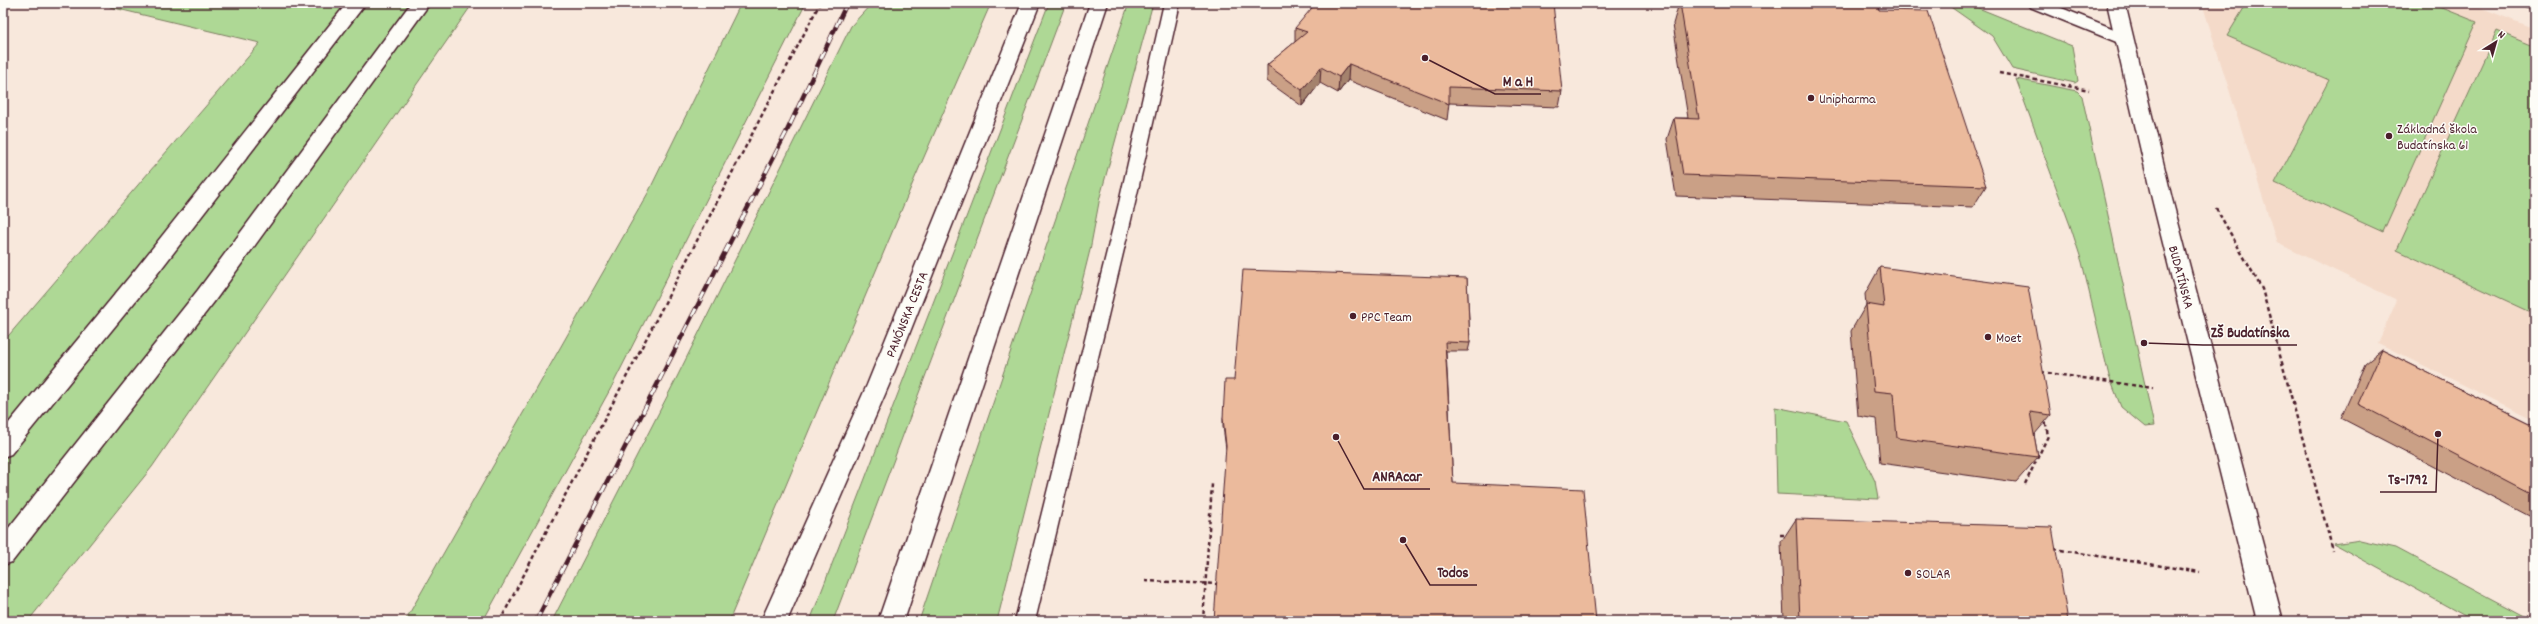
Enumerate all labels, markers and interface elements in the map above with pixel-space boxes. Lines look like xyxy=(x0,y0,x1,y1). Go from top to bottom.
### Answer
north arrow xyxy=(2476,22,2516,62)
text: N xyxy=(2494,28,2508,44)
callout: M a H xyxy=(1495,67,1541,94)
text: M a H xyxy=(1503,72,1533,94)
place label: Unipharma xyxy=(1819,90,1876,110)
marker: Unipharma xyxy=(1806,93,1816,103)
place label: Základná škola Budatínska 61 xyxy=(2397,120,2477,156)
marker: Základná škola Budatínska 61 xyxy=(2384,131,2394,141)
street label: BUDATÍNSKA xyxy=(2162,244,2198,312)
street label: PANÓNSKA CESTA xyxy=(881,268,934,361)
place label: PPC Team xyxy=(1361,308,1412,328)
marker: PPC Team xyxy=(1348,311,1358,321)
callout: ZŠ Budatínska xyxy=(2203,318,2297,345)
text: ZŠ Budatínska xyxy=(2211,323,2290,345)
place label: Moet xyxy=(1996,329,2022,349)
marker: Moet xyxy=(1983,332,1993,342)
callout: ANRAcar xyxy=(1364,462,1430,489)
callout: Ts-1792 xyxy=(2380,465,2436,492)
text: ANRAcar xyxy=(1372,467,1422,489)
text: Ts-1792 xyxy=(2388,470,2428,492)
callout: Todos xyxy=(1430,558,1477,585)
text: Todos xyxy=(1437,563,1469,585)
place label: SOLAR xyxy=(1916,565,1951,585)
marker: SOLAR xyxy=(1903,568,1913,578)

